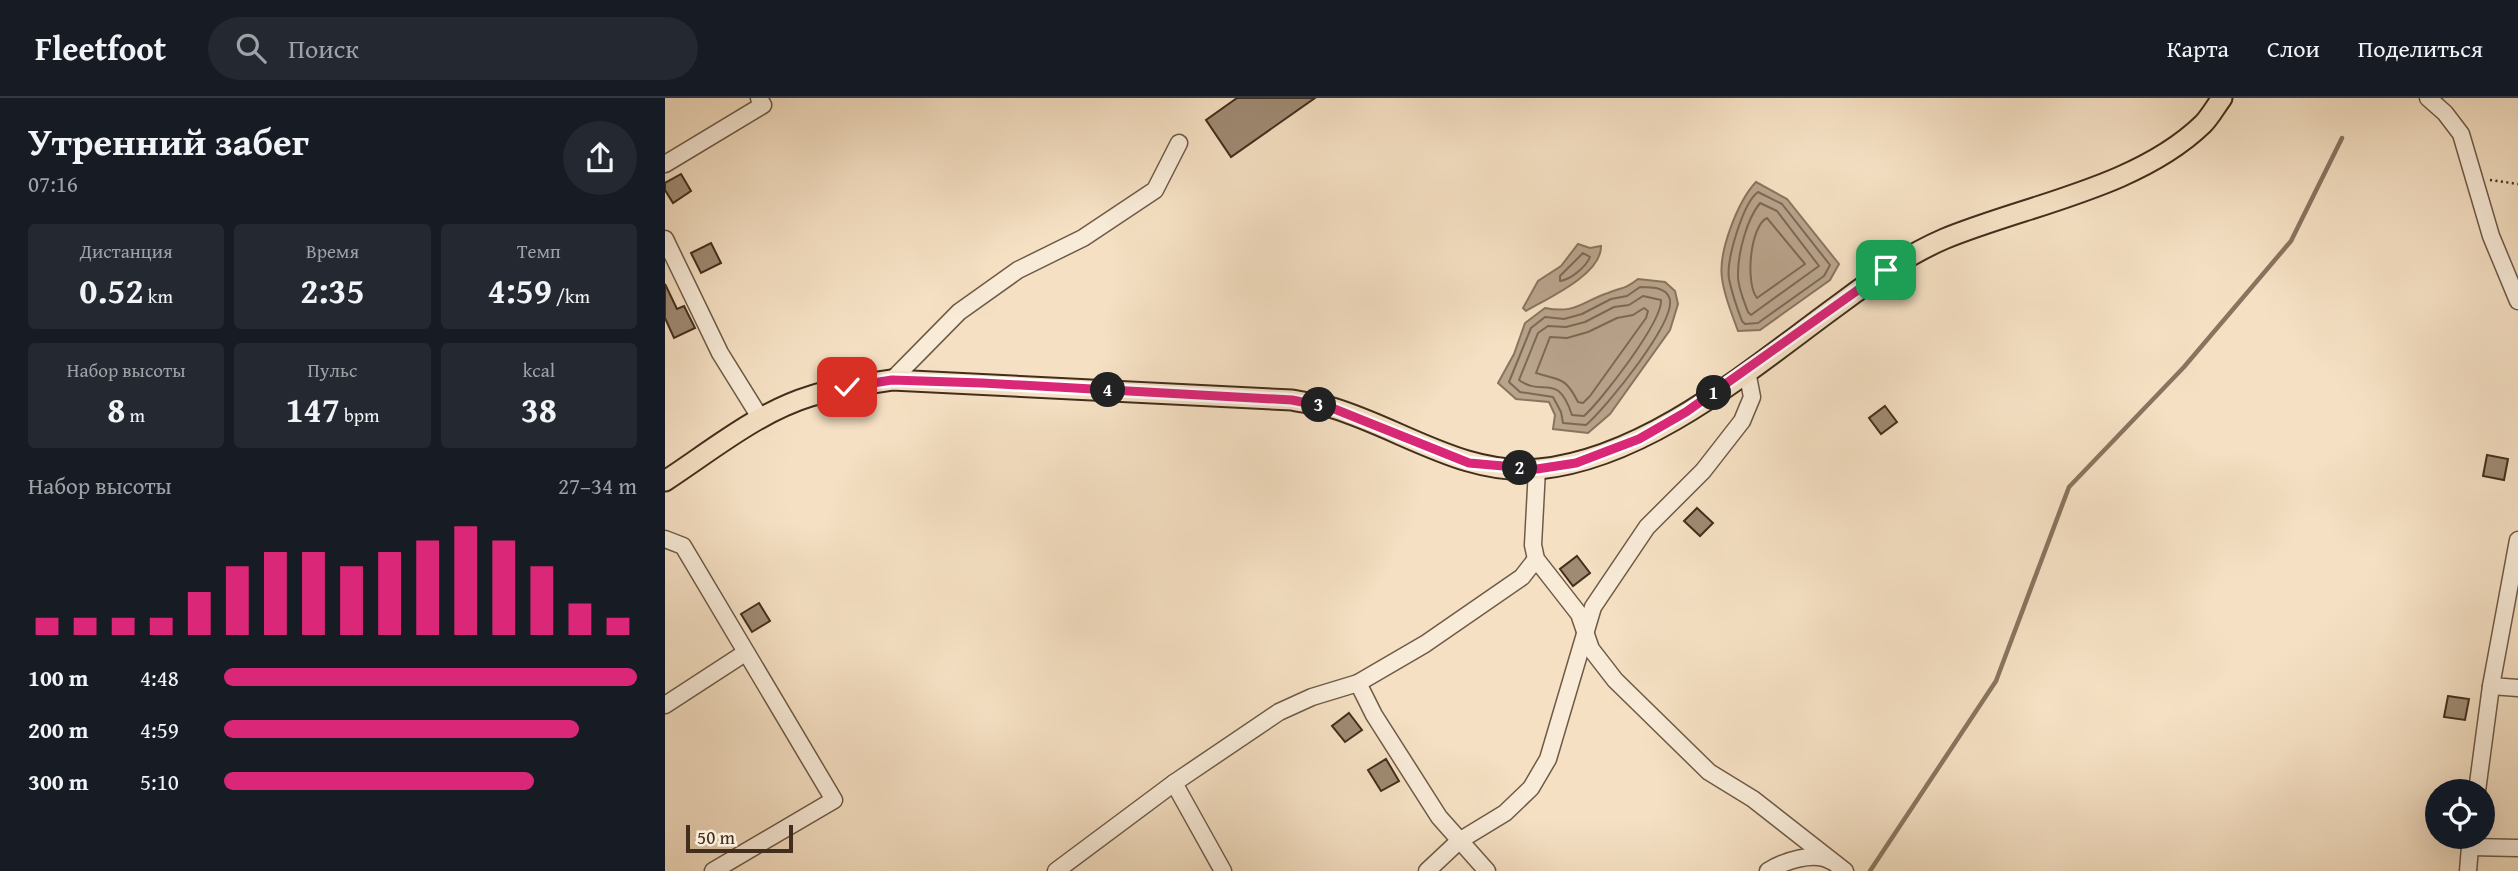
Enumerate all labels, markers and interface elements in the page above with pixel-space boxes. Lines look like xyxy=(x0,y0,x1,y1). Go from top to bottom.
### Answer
search box xyxy=(208,17,698,80)
text: Fleetfoot xyxy=(35,24,166,72)
icon: search xyxy=(232,29,270,67)
text: Поиск xyxy=(288,29,359,68)
text: Карта xyxy=(2167,31,2229,66)
text: Слои xyxy=(2267,31,2320,66)
text: Поделиться xyxy=(2358,31,2483,66)
text: Утренний забег xyxy=(28,113,309,169)
button: share xyxy=(563,121,637,195)
text: 07:16 xyxy=(28,167,78,200)
text: Дистанция xyxy=(80,237,173,265)
text: Время xyxy=(306,237,359,265)
text: Темп xyxy=(517,237,561,265)
pin xyxy=(1856,240,1916,300)
icon: arrive xyxy=(1867,251,1905,289)
text: 0.52 xyxy=(79,265,144,316)
text: 2:35 xyxy=(300,265,365,316)
text: 4:59 xyxy=(488,265,552,316)
text: km xyxy=(144,282,173,310)
text: /km xyxy=(552,282,590,310)
text: Набор высоты xyxy=(67,356,186,384)
text: Пульс xyxy=(308,356,357,384)
text: kcal xyxy=(523,356,555,384)
pin xyxy=(817,357,877,417)
icon: check xyxy=(828,368,866,406)
pin: 4 xyxy=(1091,372,1125,408)
text: 4 xyxy=(1103,375,1112,403)
pin: 1 xyxy=(1697,376,1731,410)
text: 1 xyxy=(1709,378,1718,406)
text: 8 xyxy=(107,384,125,435)
text: 147 xyxy=(285,384,340,435)
text: 38 xyxy=(521,384,557,435)
pin: 3 xyxy=(1301,388,1337,422)
text: 3 xyxy=(1314,390,1323,418)
text: m xyxy=(125,401,145,429)
text: bpm xyxy=(340,401,380,429)
pin: 2 xyxy=(1503,450,1537,486)
text: 2 xyxy=(1515,453,1524,481)
text: Набор высоты xyxy=(28,469,172,502)
text: 27–34 m xyxy=(558,469,637,502)
text: 100 m xyxy=(28,661,89,694)
text: 4:48 xyxy=(140,661,179,694)
text: 200 m xyxy=(28,713,89,746)
text: 4:59 xyxy=(140,713,179,746)
text: 300 m xyxy=(28,765,89,798)
text: 5:10 xyxy=(140,765,179,798)
map controls xyxy=(2425,779,2495,849)
button: locate xyxy=(2425,779,2495,849)
scale bar xyxy=(686,822,793,854)
text: 50 m xyxy=(697,823,735,851)

